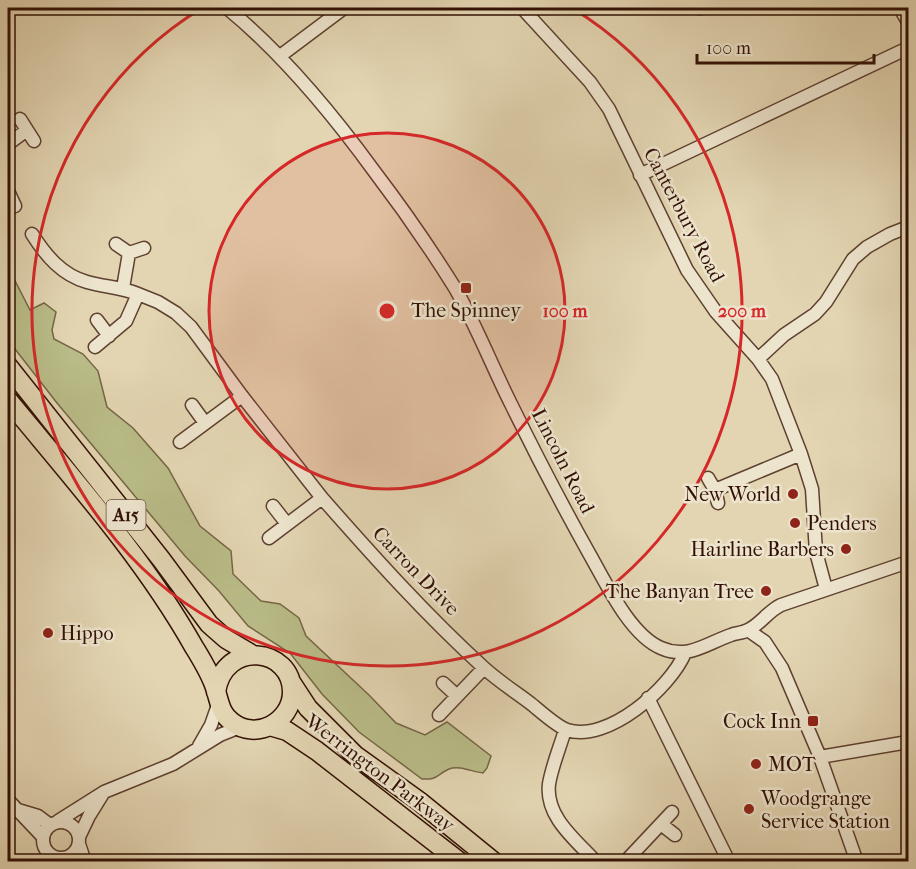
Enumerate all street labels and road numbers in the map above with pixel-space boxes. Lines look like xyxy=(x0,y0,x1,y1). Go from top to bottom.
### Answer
street label: Canterbury Road xyxy=(639,144,730,287)
street label: Lincoln Road xyxy=(527,405,600,518)
road number: A15 xyxy=(106,500,146,530)
street label: Carron Drive xyxy=(368,522,464,620)
street label: Werrington Parkway xyxy=(300,709,460,837)

